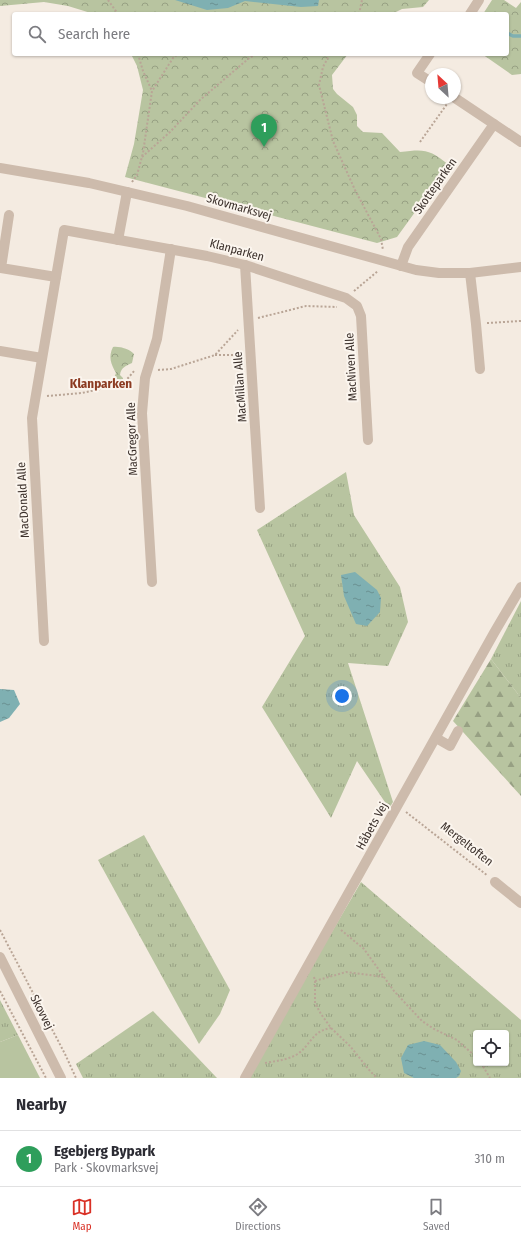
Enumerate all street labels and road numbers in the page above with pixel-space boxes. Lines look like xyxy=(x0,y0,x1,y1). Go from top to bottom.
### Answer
street label: Skotteparken xyxy=(410,155,460,217)
street label: Skovmarksvej xyxy=(205,191,273,223)
street label: Klanparken xyxy=(208,236,266,264)
street label: MacNiven Alle xyxy=(342,332,360,402)
street label: MacMillan Alle xyxy=(231,351,249,423)
street label: MacGregor Alle xyxy=(124,402,140,476)
street label: MacDonald Alle xyxy=(14,462,32,538)
street label: Håbets Vej xyxy=(353,800,391,852)
street label: Mergeltoften xyxy=(438,819,496,869)
street label: Skovvej xyxy=(27,992,57,1032)

